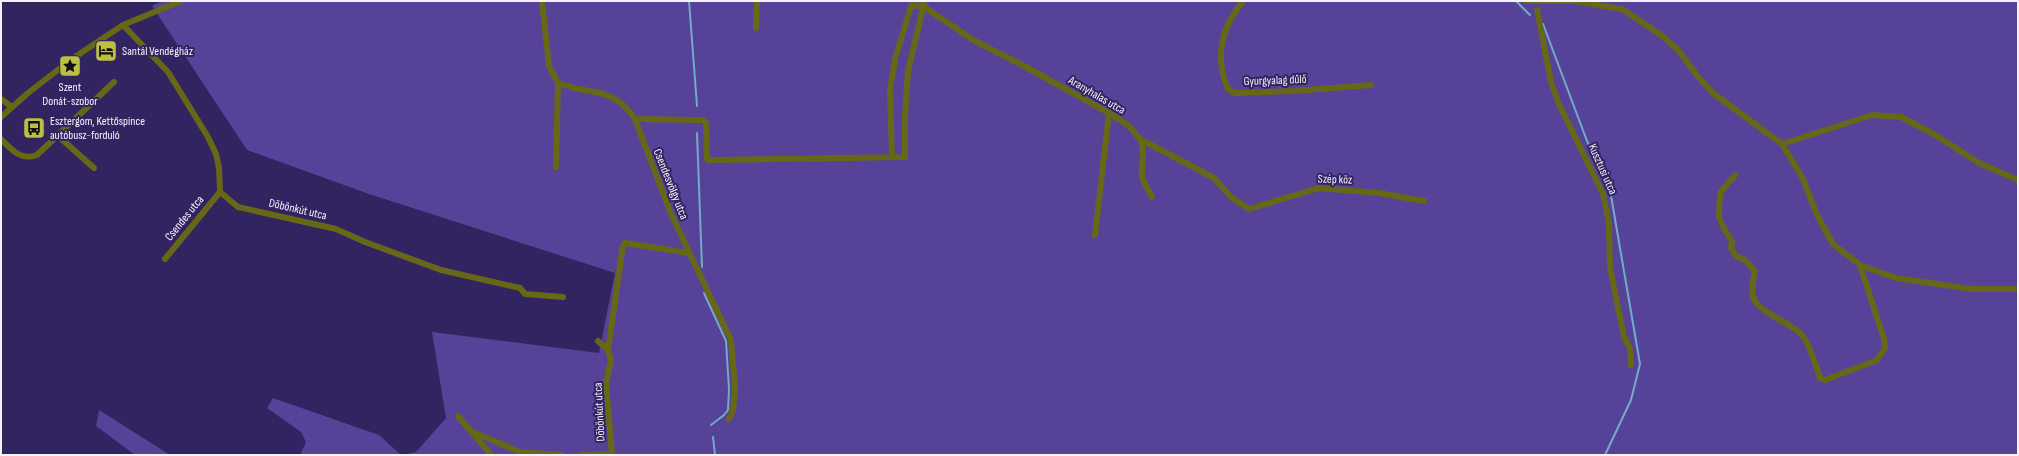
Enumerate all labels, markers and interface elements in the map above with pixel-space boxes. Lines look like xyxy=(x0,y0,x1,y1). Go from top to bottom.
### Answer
hotel icon: Santál Vendégház xyxy=(93,38,119,64)
place label: Santál Vendégház xyxy=(122,44,194,59)
place icon: Szent Donát-szobor xyxy=(57,53,83,79)
street label: Gyurgyalag dűlő xyxy=(1243,72,1307,89)
street label: Aranyhalas utca xyxy=(1065,73,1128,118)
place label: Szent Donát-szobor xyxy=(42,80,98,109)
place label: Esztergom, Kettőspince autóbusz-forduló xyxy=(50,114,145,143)
bus stop icon: Esztergom, Kettőspince autóbusz-forduló xyxy=(21,115,47,141)
street label: Kusztusi utca xyxy=(1585,142,1620,197)
street label: Csendesvölgy utca xyxy=(650,147,692,222)
street label: Szép köz xyxy=(1317,171,1353,188)
street label: Csendes utca xyxy=(162,192,207,244)
street label: Döbönkút utca xyxy=(267,196,329,224)
street label: Döbönkút utca xyxy=(590,382,609,442)

